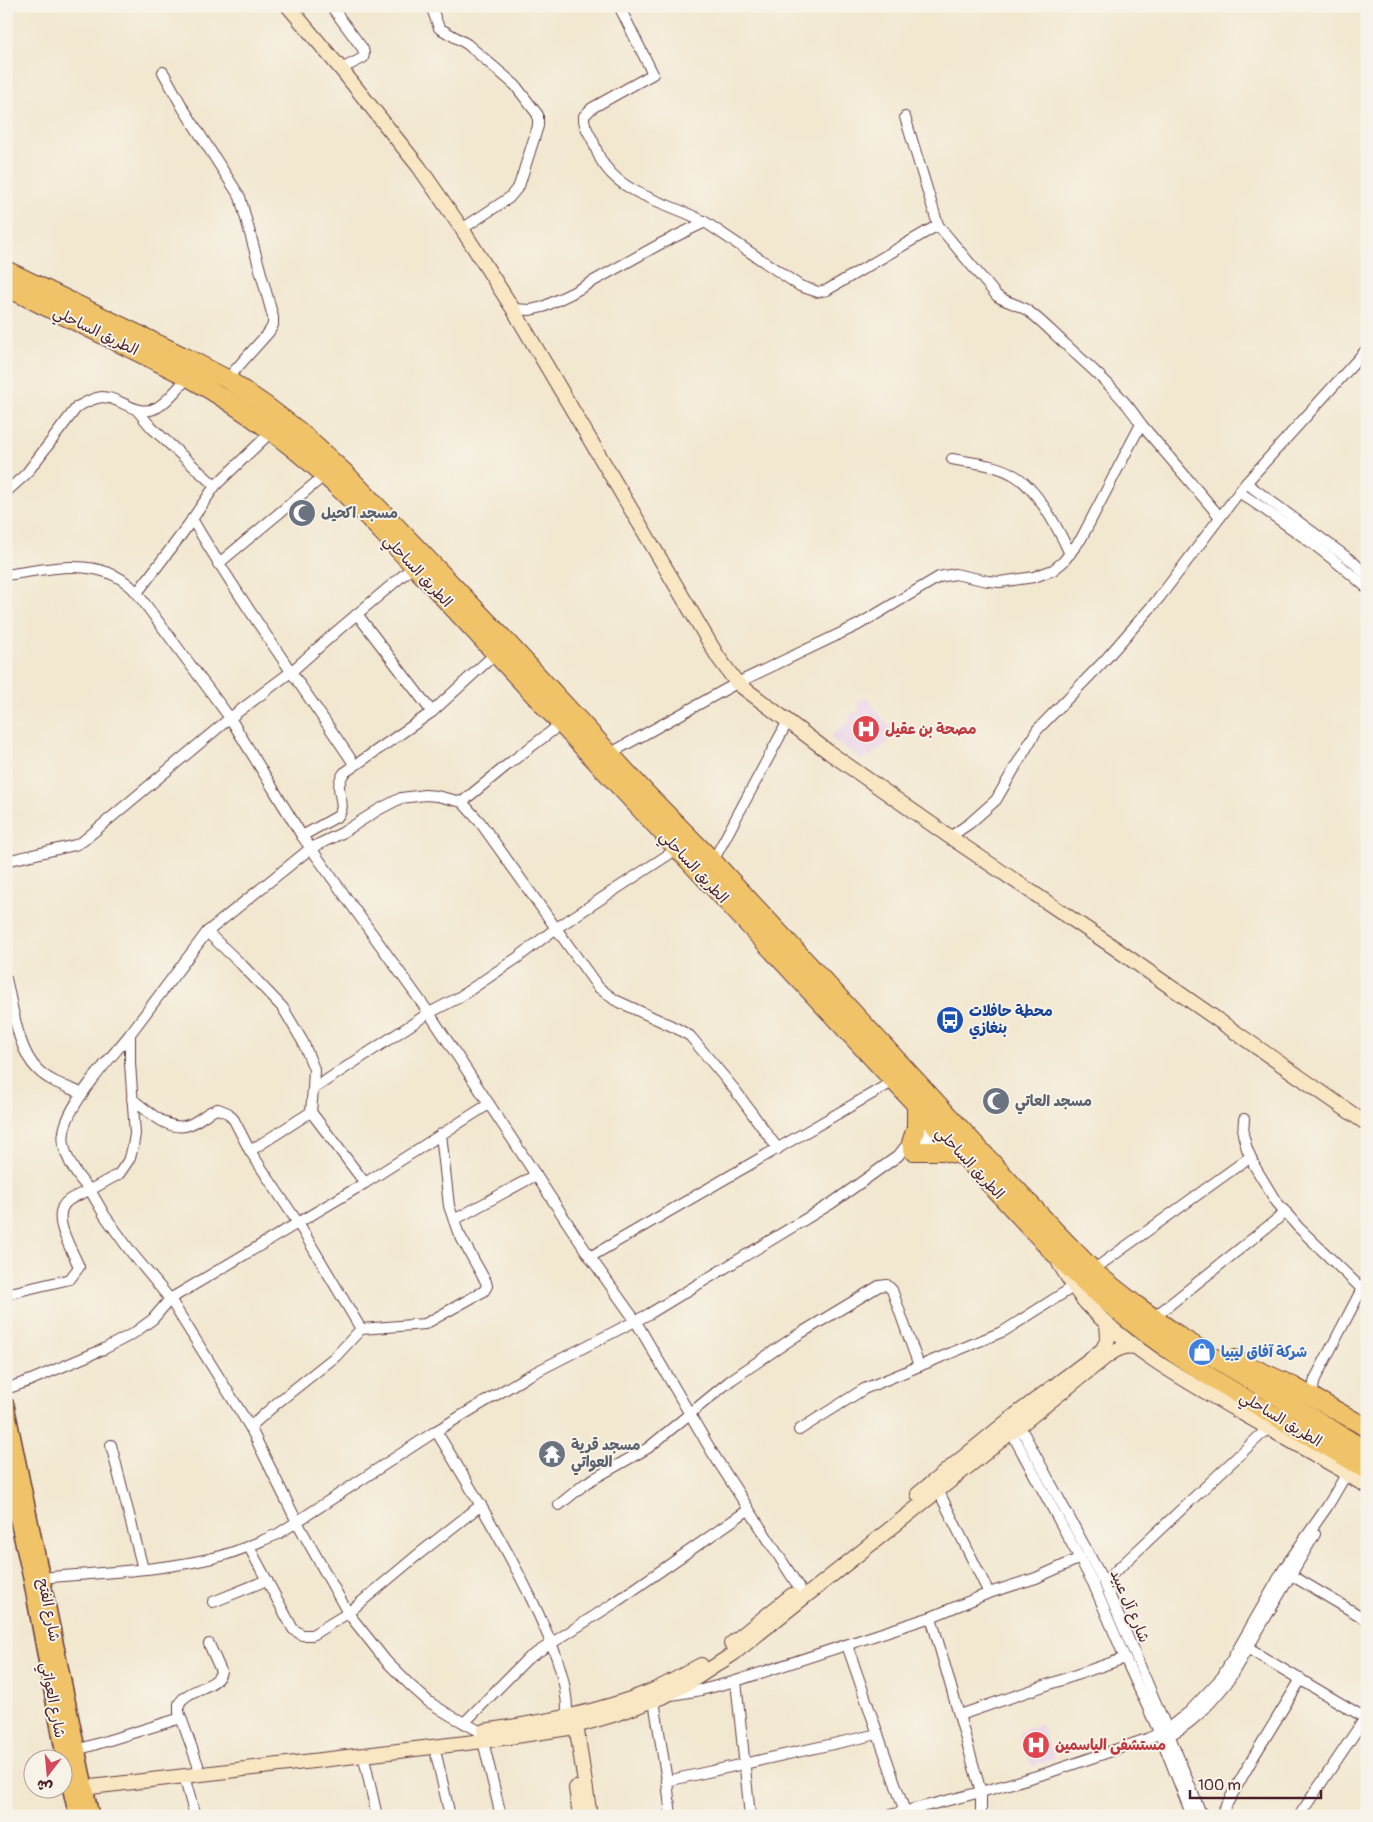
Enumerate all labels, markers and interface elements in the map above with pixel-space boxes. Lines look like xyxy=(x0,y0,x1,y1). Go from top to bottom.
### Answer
street label: الطريق الساحلي xyxy=(49,303,141,363)
mosque icon: مسجد اكحيل xyxy=(287,498,317,528)
place label: مسجد اكحيل xyxy=(321,504,398,523)
street label: الطريق الساحلي xyxy=(377,531,456,614)
hospital icon: مصحة بن عقيل xyxy=(851,714,881,744)
place label: مصحة بن عقيل xyxy=(885,720,977,739)
street label: الطريق الساحلي xyxy=(653,827,732,910)
place label: محطة حافلات بنغازي xyxy=(969,1002,1053,1040)
bus stop icon: محطة حافلات بنغازي xyxy=(935,1005,965,1035)
mosque icon: مسجد العاتي xyxy=(981,1086,1011,1116)
place label: مسجد العاتي xyxy=(1015,1092,1092,1115)
street label: الطريق الساحلي xyxy=(929,1123,1008,1206)
shop icon: شركة آفاق ليبيا xyxy=(1187,1337,1217,1367)
place label: شركة آفاق ليبيا xyxy=(1221,1343,1307,1362)
street label: الطريق الساحلي xyxy=(1235,1388,1325,1454)
place label: مسجد قرية العواتي xyxy=(571,1436,641,1476)
temple icon: مسجد قرية العواتي xyxy=(537,1439,567,1469)
street label: شارع آل عبيد xyxy=(1106,1567,1153,1646)
street label: شارع الفتح xyxy=(33,1577,64,1643)
street label: شارع العواتي xyxy=(33,1661,69,1740)
hospital icon: مستشفى الياسمين xyxy=(1021,1730,1051,1760)
place label: مستشفى الياسمين xyxy=(1055,1736,1166,1755)
north arrow xyxy=(22,1750,72,1800)
scale bar xyxy=(1190,1767,1322,1799)
text: ش xyxy=(35,1776,54,1796)
text: 100 m xyxy=(1198,1776,1241,1795)

